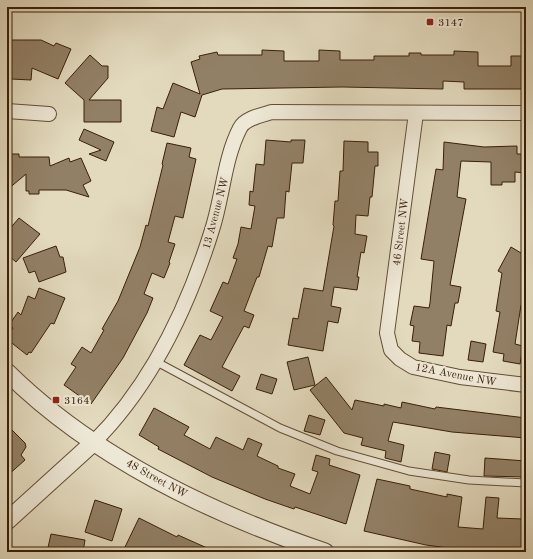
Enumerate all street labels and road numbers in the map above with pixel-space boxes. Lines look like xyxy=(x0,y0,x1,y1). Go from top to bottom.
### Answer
street label: 13 Avenue NW xyxy=(202,176,231,251)
street label: 46 Street NW xyxy=(392,197,411,267)
street label: 12A Avenue NW xyxy=(414,362,497,389)
street label: 48 Street NW xyxy=(124,458,189,501)

